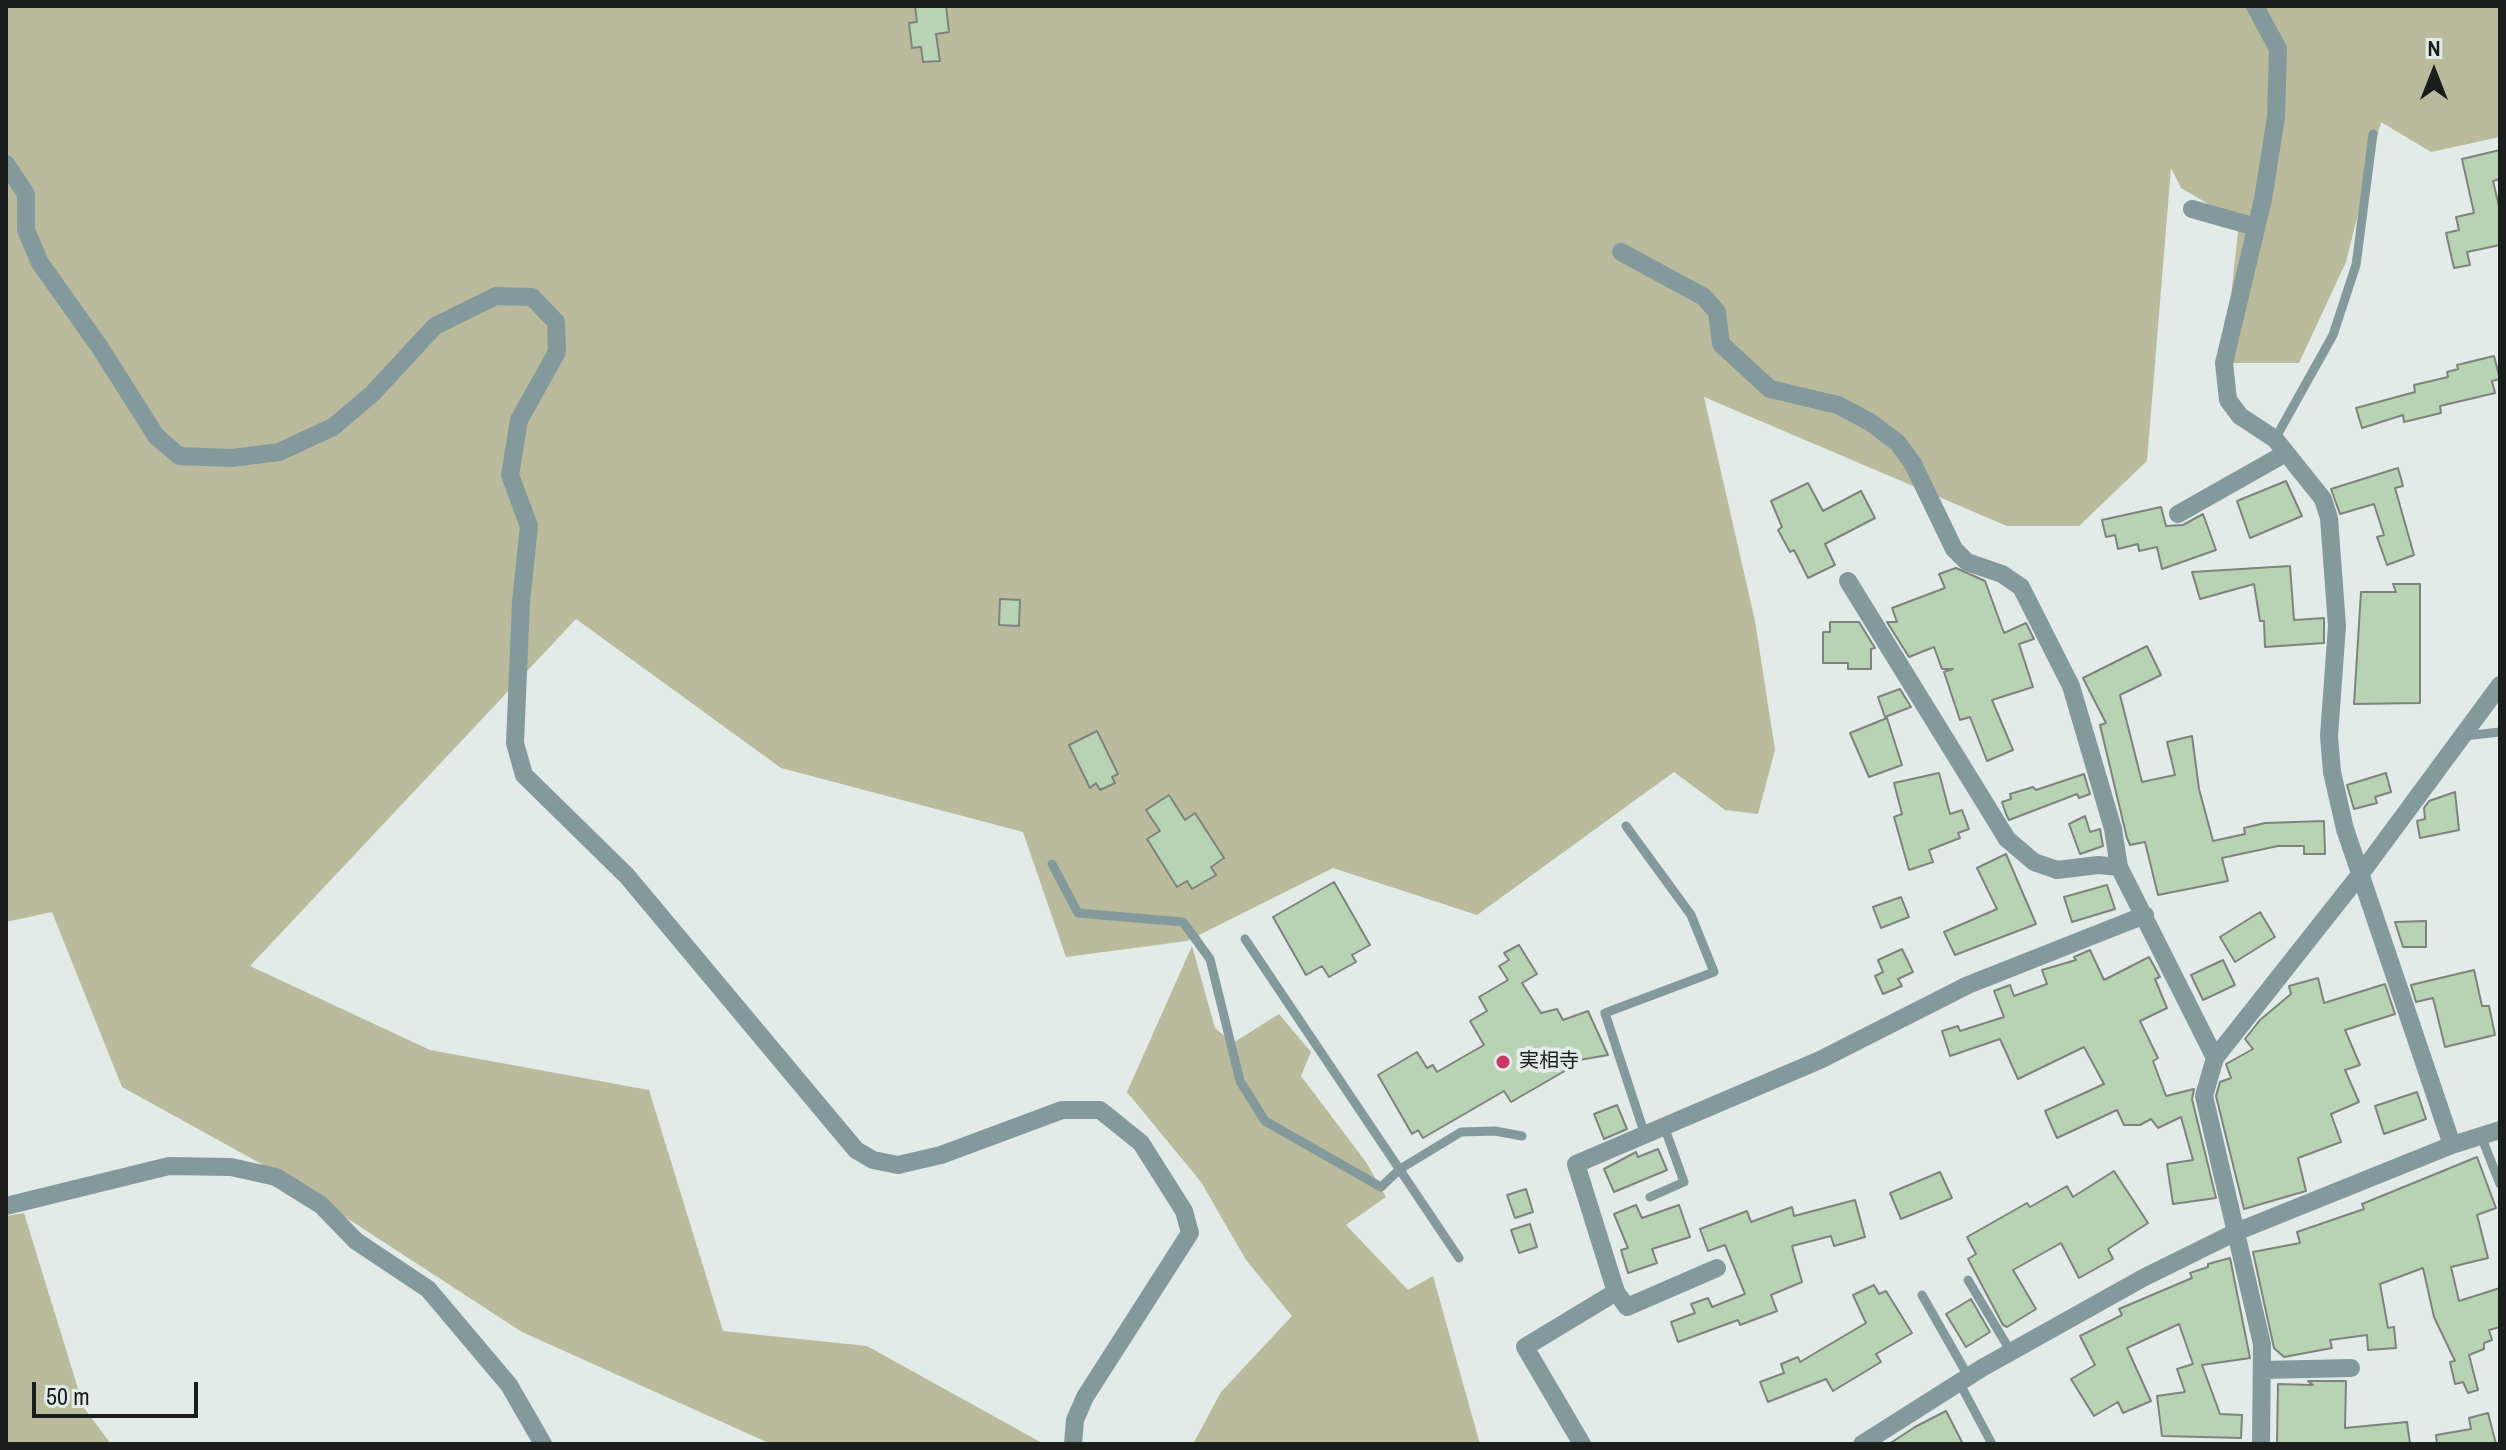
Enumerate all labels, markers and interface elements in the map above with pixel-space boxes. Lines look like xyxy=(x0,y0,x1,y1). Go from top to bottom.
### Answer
north arrow xyxy=(2394,32,2474,112)
text: N xyxy=(2427,33,2441,63)
place label: 実相寺 xyxy=(1519,1050,1579,1074)
marker: 実相寺 xyxy=(1494,1053,1512,1071)
scale bar xyxy=(36,1366,202,1416)
text: 50 m xyxy=(46,1380,90,1412)

